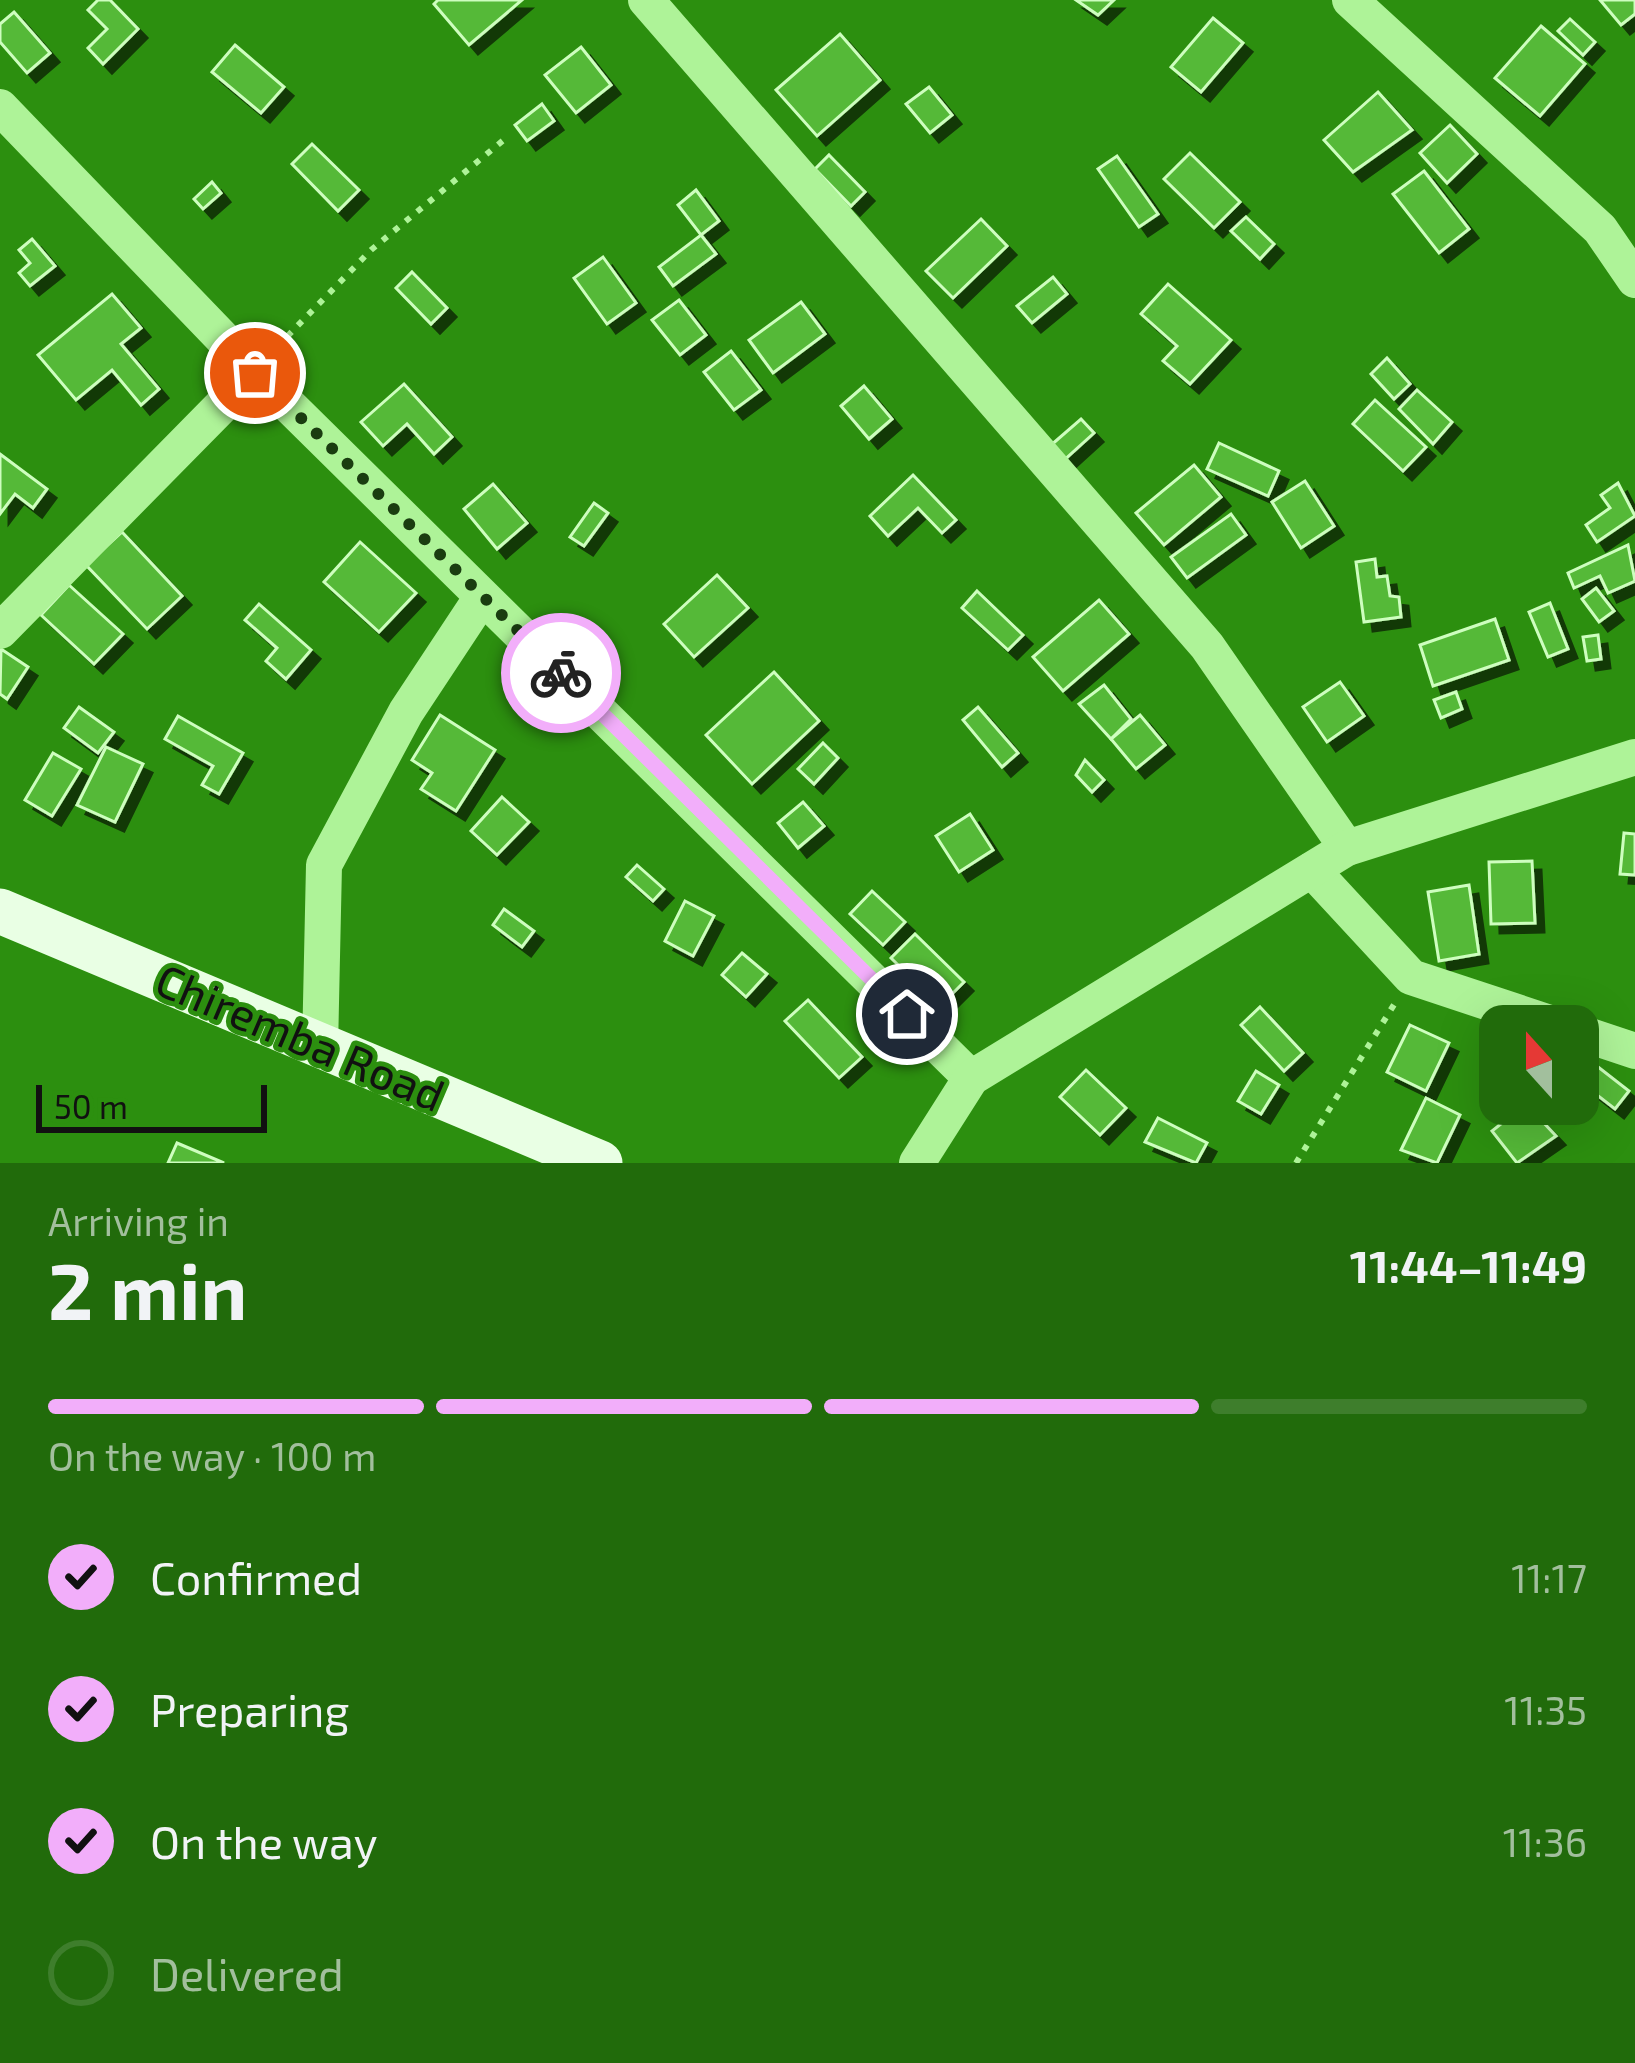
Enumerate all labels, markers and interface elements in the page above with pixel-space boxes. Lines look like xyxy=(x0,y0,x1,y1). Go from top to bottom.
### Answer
pin xyxy=(204,322,306,424)
icon: bag xyxy=(222,340,288,406)
courier xyxy=(501,613,621,733)
icon: bike xyxy=(528,640,594,706)
street label: Chiremba Road xyxy=(148,951,453,1121)
pin xyxy=(856,963,958,1065)
icon: home xyxy=(874,981,940,1047)
north arrow xyxy=(1479,1005,1599,1125)
map controls xyxy=(1479,1005,1599,1125)
scale bar xyxy=(36,1079,267,1132)
text: 50 m xyxy=(54,1086,128,1126)
text: Arriving in xyxy=(48,1197,229,1244)
text: 11:44–11:49 xyxy=(1350,1238,1587,1292)
text: 2 min xyxy=(48,1242,247,1336)
text: On the way · 100 m xyxy=(48,1432,376,1479)
icon: check xyxy=(48,1544,114,1610)
text: Confirmed xyxy=(150,1550,362,1604)
text: 11:17 xyxy=(1511,1554,1587,1601)
icon: check xyxy=(48,1676,114,1742)
text: Preparing xyxy=(150,1682,349,1736)
text: 11:35 xyxy=(1504,1686,1587,1733)
icon: check xyxy=(48,1808,114,1874)
text: On the way xyxy=(150,1814,377,1868)
text: 11:36 xyxy=(1503,1818,1587,1865)
text: Delivered xyxy=(150,1946,344,2000)

